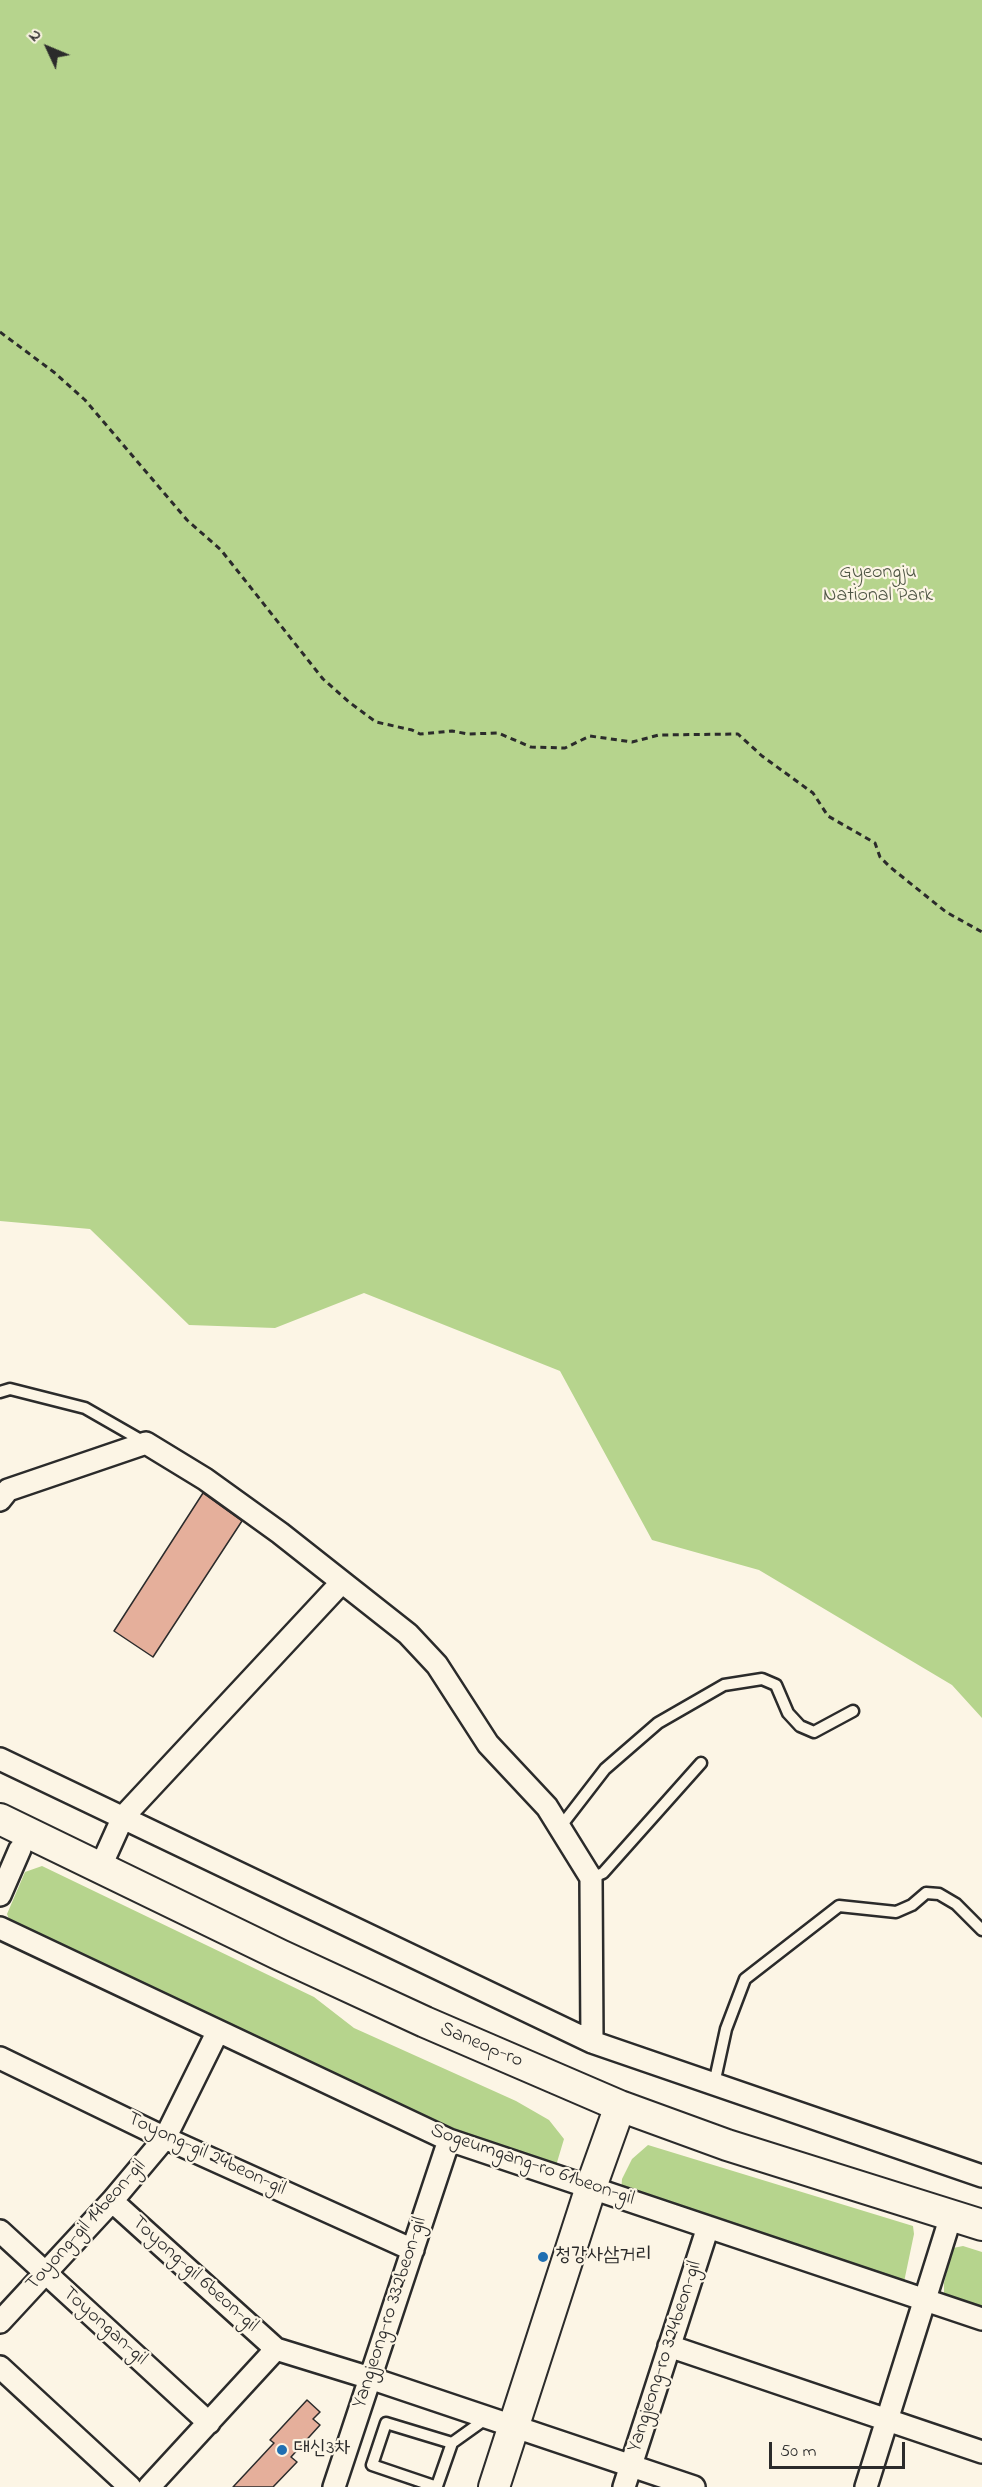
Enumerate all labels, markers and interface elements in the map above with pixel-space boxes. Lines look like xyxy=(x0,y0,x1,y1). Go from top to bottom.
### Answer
north arrow xyxy=(18,18,78,78)
text: N xyxy=(23,23,47,48)
park label: Gyeongju National Park xyxy=(823,562,933,609)
street label: Saneop-ro xyxy=(436,2018,526,2074)
street label: Toyong-gil 24beon-gil xyxy=(123,2108,289,2202)
street label: Sogeumgang-ro 61beon-gil xyxy=(427,2120,637,2212)
street label: Toyong-gil 14beon-gil xyxy=(22,2155,152,2297)
street label: Toyong-gil 6beon-gil xyxy=(126,2212,262,2338)
street label: Yangjeong-ro 332beon-gil xyxy=(349,2214,433,2412)
place label: 청강사삼거리 xyxy=(555,2245,652,2269)
marker: 청강사삼거리 xyxy=(536,2250,550,2264)
street label: Yangjeong-ro 324beon-gil xyxy=(624,2258,708,2456)
street label: Toyongan-gil xyxy=(57,2283,151,2371)
scale bar xyxy=(772,2430,908,2468)
place label: 대신3차 xyxy=(294,2438,351,2462)
text: 50 m xyxy=(780,2439,817,2465)
marker: 대신3차 xyxy=(275,2443,289,2457)

